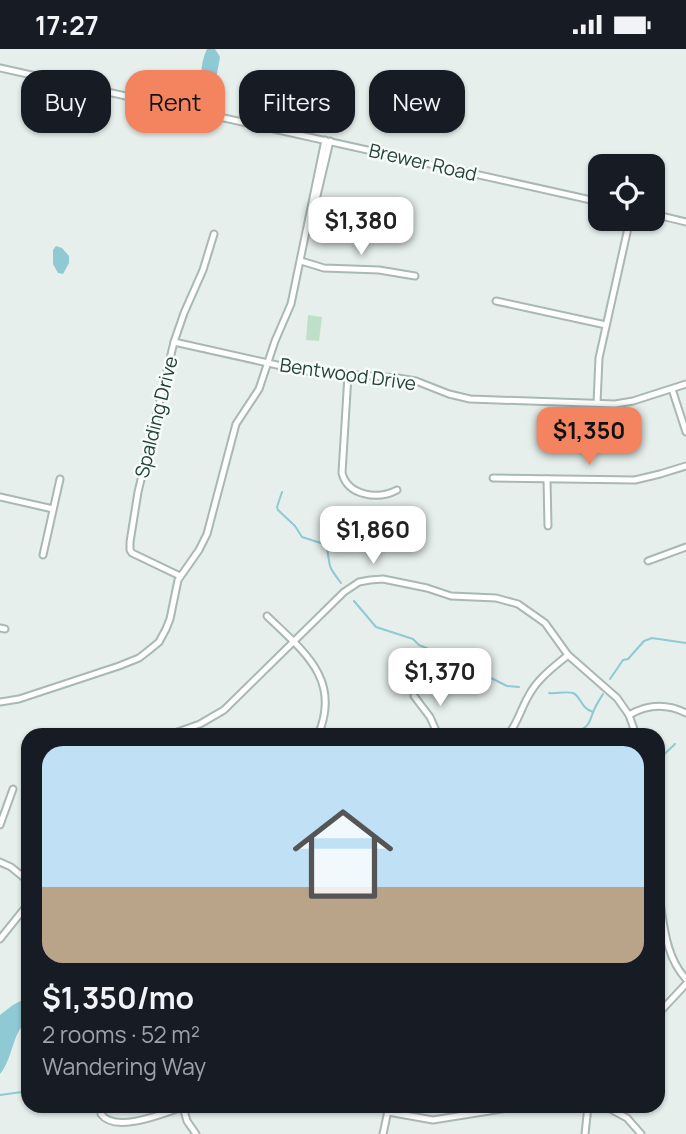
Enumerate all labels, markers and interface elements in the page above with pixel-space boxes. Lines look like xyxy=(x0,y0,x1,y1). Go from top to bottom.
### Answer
text: 17:27 xyxy=(35,7,99,43)
chip: Buy xyxy=(21,70,111,133)
chip: Rent xyxy=(125,70,225,133)
chip: Filters xyxy=(239,70,355,133)
chip: New xyxy=(369,70,465,133)
street label: Brewer Road xyxy=(366,137,480,187)
map controls xyxy=(588,154,665,231)
button: locate xyxy=(588,154,665,231)
pin: $1,380 xyxy=(304,197,418,257)
text: $1,380 xyxy=(324,204,398,236)
street label: Bentwood Drive xyxy=(278,352,418,396)
street label: Spalding Drive xyxy=(128,353,184,481)
pin: $1,350 xyxy=(532,407,646,467)
text: $1,350 xyxy=(553,414,625,446)
pin: $1,860 xyxy=(316,507,430,566)
text: $1,860 xyxy=(336,513,410,545)
pin: $1,370 xyxy=(383,649,497,708)
text: $1,370 xyxy=(404,655,476,687)
icon: home xyxy=(280,791,406,917)
text: $1,350/mo xyxy=(42,977,194,1018)
text: 2 rooms · 52 m² xyxy=(42,1018,200,1050)
text: Wandering Way xyxy=(42,1050,206,1082)

